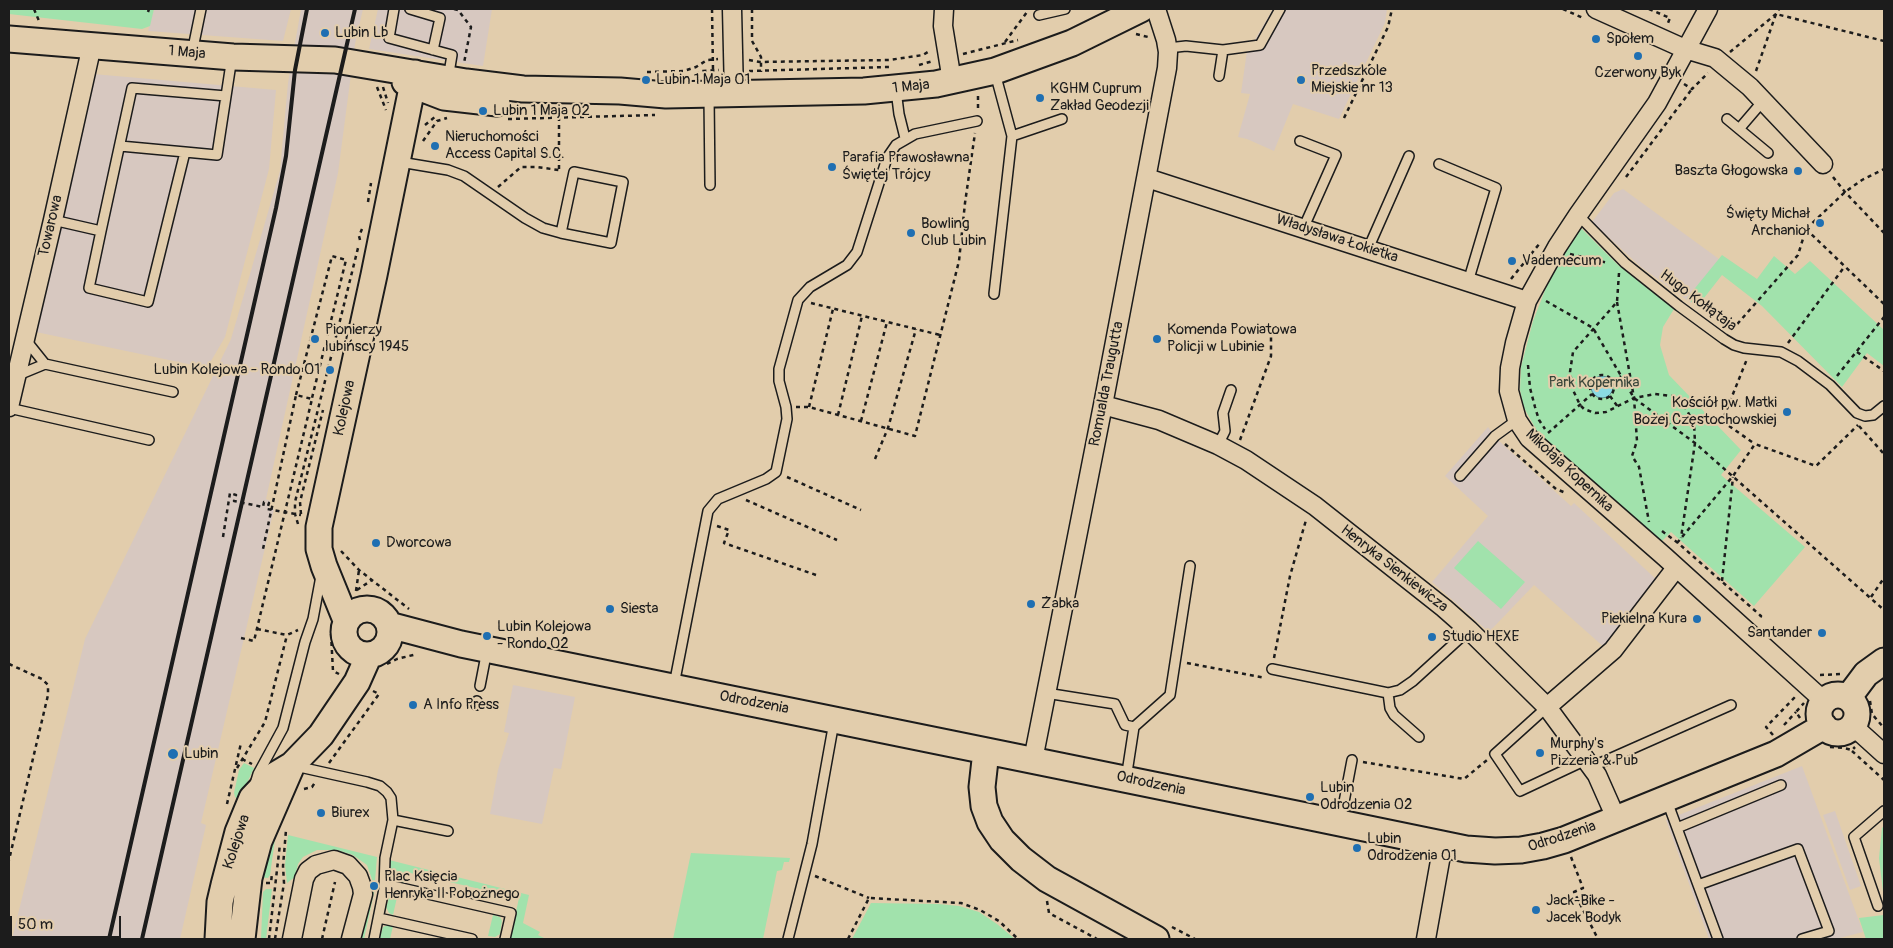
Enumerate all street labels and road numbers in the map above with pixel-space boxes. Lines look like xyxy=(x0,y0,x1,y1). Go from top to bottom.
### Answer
street label: 1 Maja xyxy=(168,42,206,64)
street label: 1 Maja xyxy=(892,76,930,98)
street label: Towarowa xyxy=(35,193,67,259)
street label: Władysława Łokietka xyxy=(1274,211,1400,267)
street label: Hugo Kołłątaja xyxy=(1656,266,1740,336)
street label: Romualda Traugutta xyxy=(1086,320,1128,448)
street label: Kolejowa xyxy=(330,378,360,438)
street label: Mikołaja Kopernika xyxy=(1521,426,1617,516)
street label: Henryka Sienkiewicza xyxy=(1337,522,1451,616)
street label: Odrodzenia xyxy=(718,687,790,719)
street label: Odrodzenia xyxy=(1115,768,1187,800)
street label: Kolejowa xyxy=(220,812,254,872)
street label: Odrodzenia xyxy=(1526,818,1598,856)

